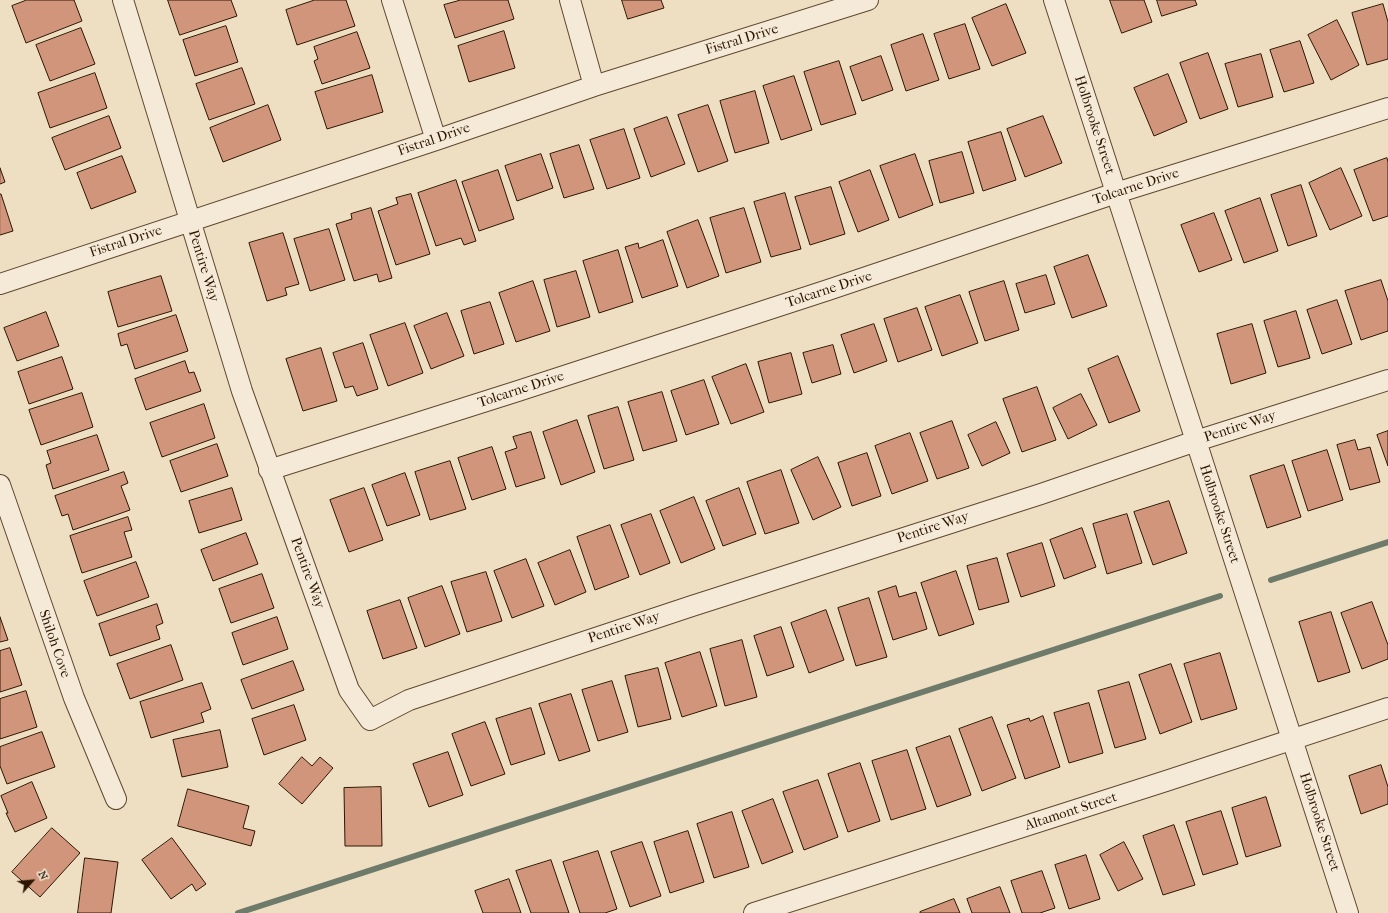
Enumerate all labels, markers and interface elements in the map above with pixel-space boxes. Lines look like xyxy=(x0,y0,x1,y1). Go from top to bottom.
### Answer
street label: Fistral Drive xyxy=(704,21,780,59)
street label: Holbrooke Street xyxy=(1070,74,1118,176)
street label: Fistral Drive xyxy=(396,120,472,160)
street label: Tolcarne Drive xyxy=(1091,165,1181,209)
street label: Fistral Drive xyxy=(88,222,164,262)
street label: Pentire Way xyxy=(184,228,222,304)
street label: Tolcarne Drive xyxy=(784,268,874,312)
street label: Tolcarne Drive xyxy=(476,368,566,412)
street label: Pentire Way xyxy=(1202,407,1278,447)
street label: Holbrooke Street xyxy=(1195,463,1243,565)
street label: Pentire Way xyxy=(895,508,971,548)
street label: Pentire Way xyxy=(286,535,328,611)
street label: Shiloh Cove xyxy=(35,608,73,680)
street label: Pentire Way xyxy=(586,608,662,648)
street label: Holbrooke Street xyxy=(1295,771,1343,873)
street label: Altamont Street xyxy=(1023,789,1119,835)
north arrow xyxy=(12,861,52,901)
text: N xyxy=(35,869,51,882)

